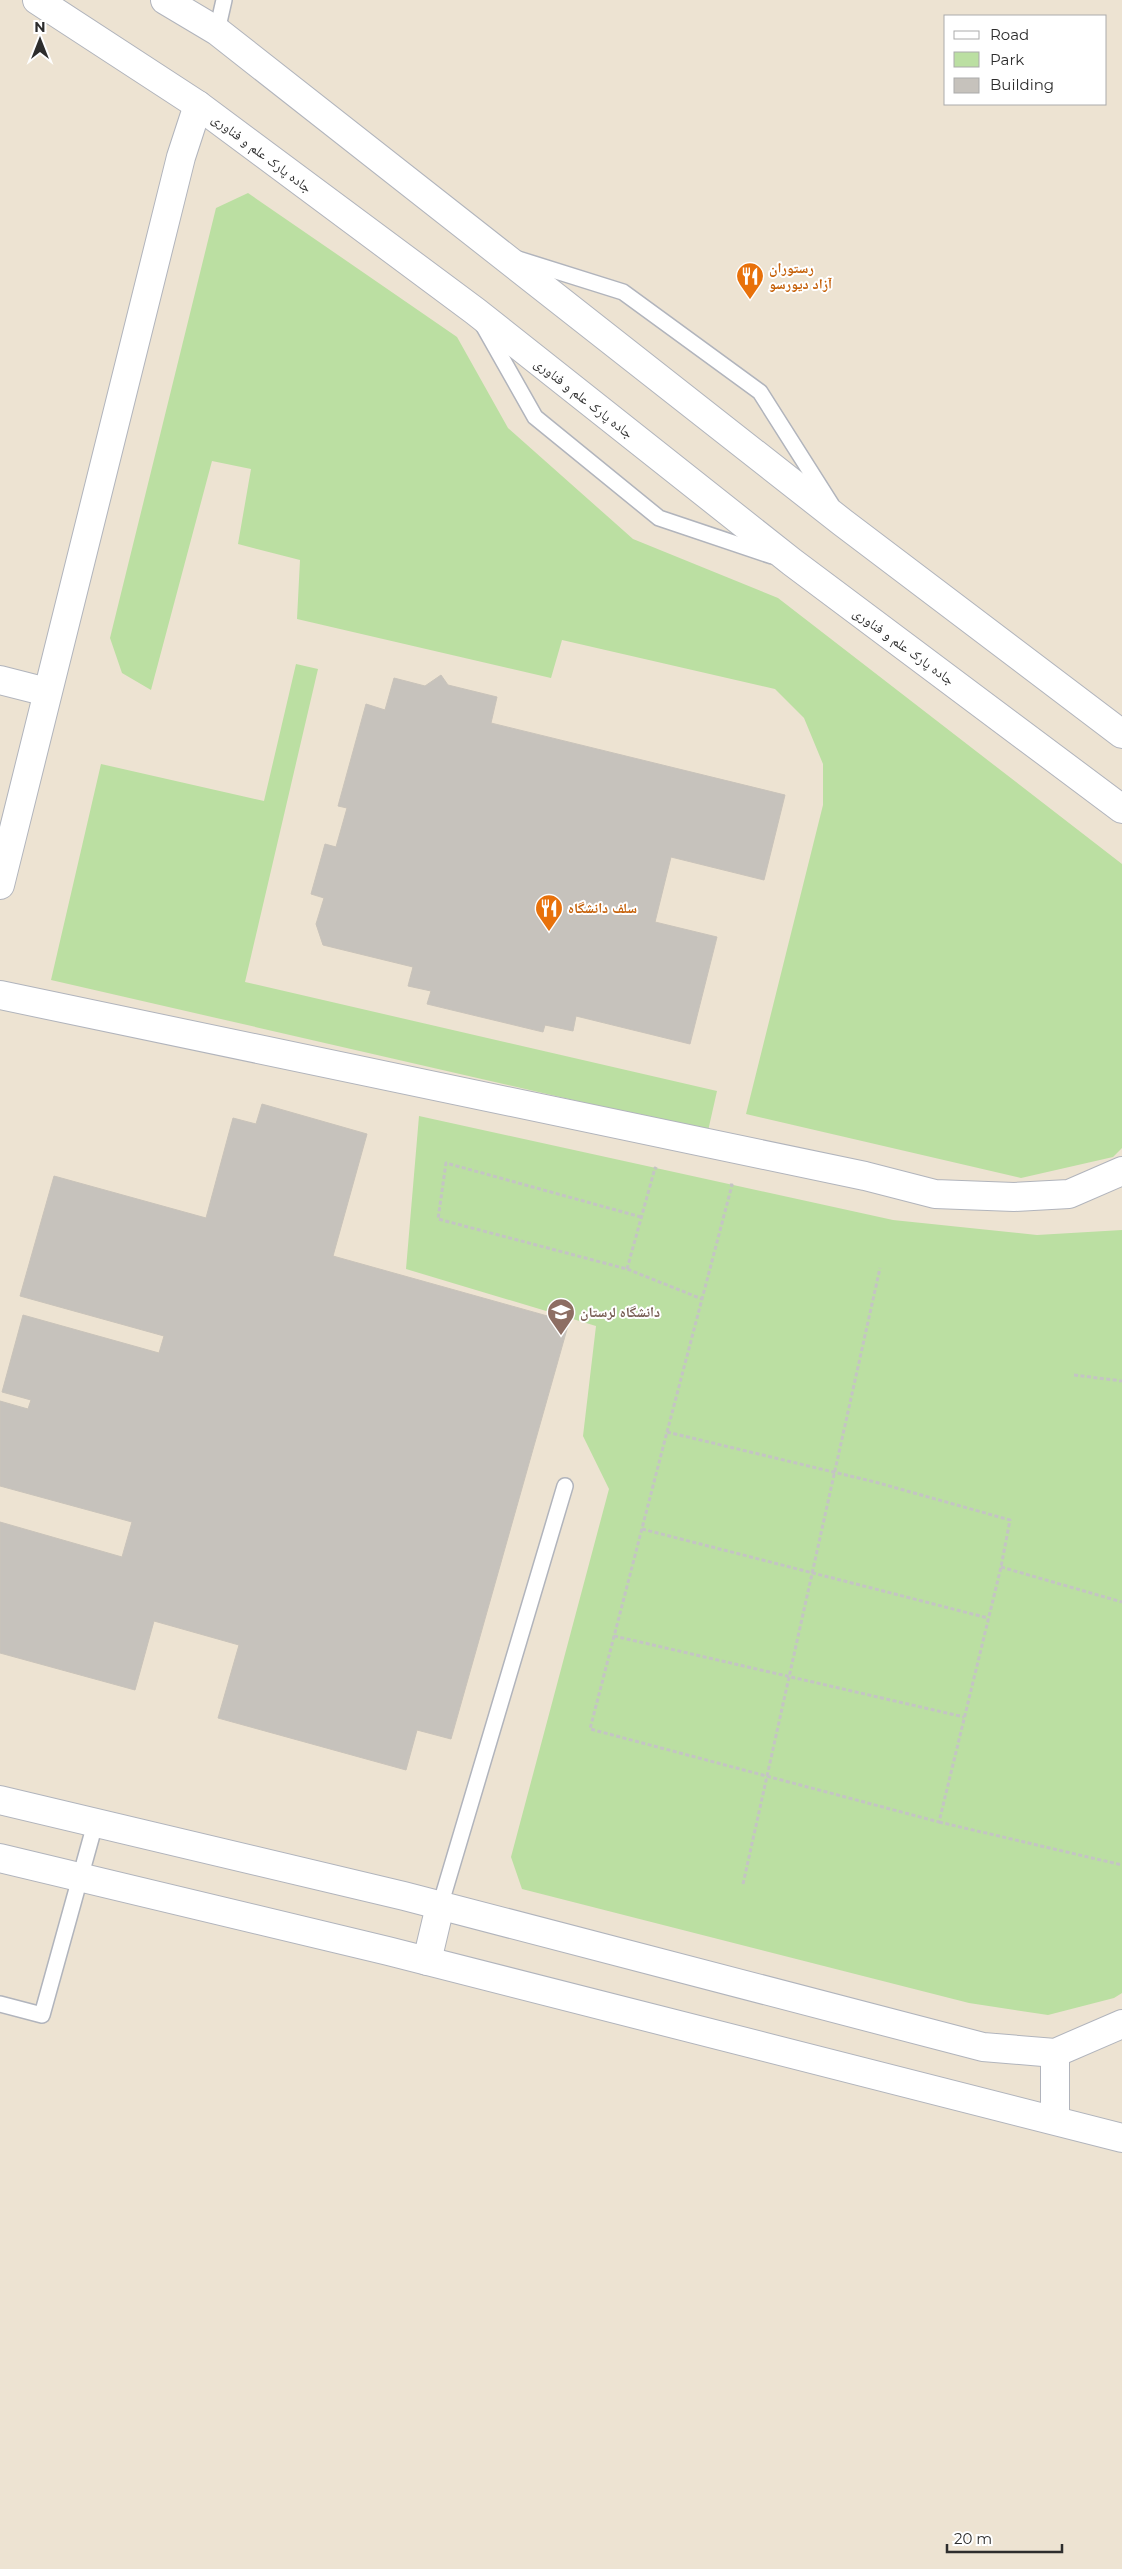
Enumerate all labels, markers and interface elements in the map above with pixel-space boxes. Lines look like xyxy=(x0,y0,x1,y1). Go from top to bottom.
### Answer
north arrow xyxy=(15,15,65,65)
legend xyxy=(944,15,1107,105)
text: N xyxy=(34,18,46,36)
text: Road xyxy=(990,25,1029,44)
text: Park xyxy=(990,50,1024,69)
text: Building xyxy=(990,75,1054,94)
street label: جاده پارک علم و فناوری xyxy=(208,109,316,197)
place label: رستوران آزاد دیورسو xyxy=(769,259,832,293)
restaurant icon: رستوران آزاد دیورسو xyxy=(735,261,765,300)
street label: جاده پارک علم و فناوری xyxy=(530,354,637,443)
street label: جاده پارک علم و فناوری xyxy=(849,603,958,690)
restaurant icon: سلف دانشگاه xyxy=(534,893,564,932)
place label: سلف دانشگاه xyxy=(568,899,637,917)
school or university icon: دانشگاه لرستان xyxy=(546,1297,576,1336)
place label: دانشگاه لرستان xyxy=(580,1303,660,1321)
scale bar xyxy=(947,2522,1062,2554)
text: 20 m xyxy=(954,2529,992,2548)

